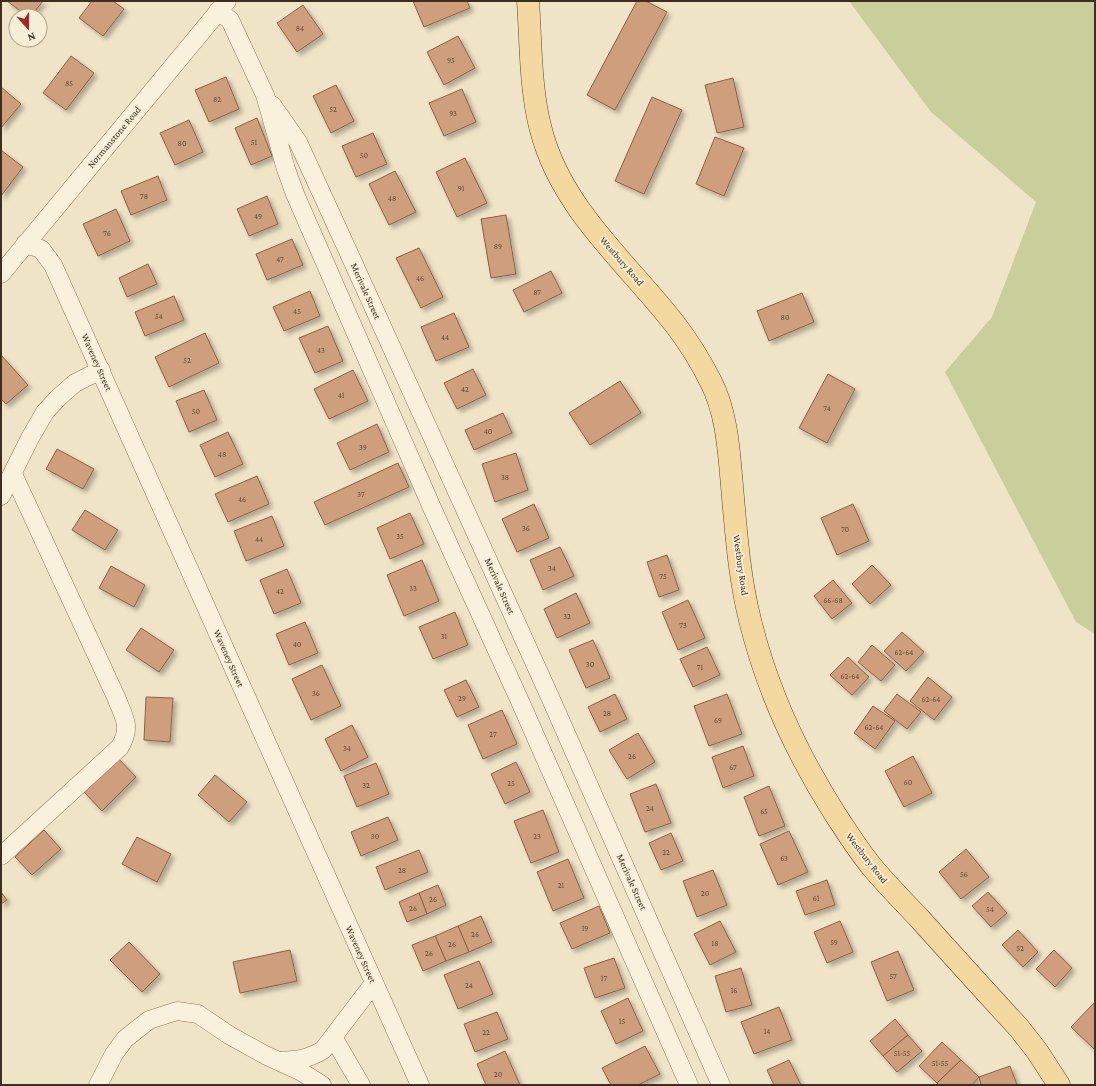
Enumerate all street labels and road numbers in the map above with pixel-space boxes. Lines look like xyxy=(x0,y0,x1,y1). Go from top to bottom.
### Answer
street label: Normanstone Road xyxy=(85,103,143,170)
street label: Westbury Road xyxy=(598,234,647,288)
street label: Merivale Street xyxy=(349,261,384,321)
street label: Waveney Street xyxy=(79,331,115,393)
street label: Westbury Road xyxy=(731,534,751,597)
street label: Merivale Street xyxy=(483,556,518,616)
street label: Waveney Street xyxy=(211,627,247,689)
street label: Westbury Road xyxy=(844,831,891,886)
street label: Merivale Street xyxy=(615,852,650,912)
street label: Waveney Street xyxy=(343,923,379,985)

